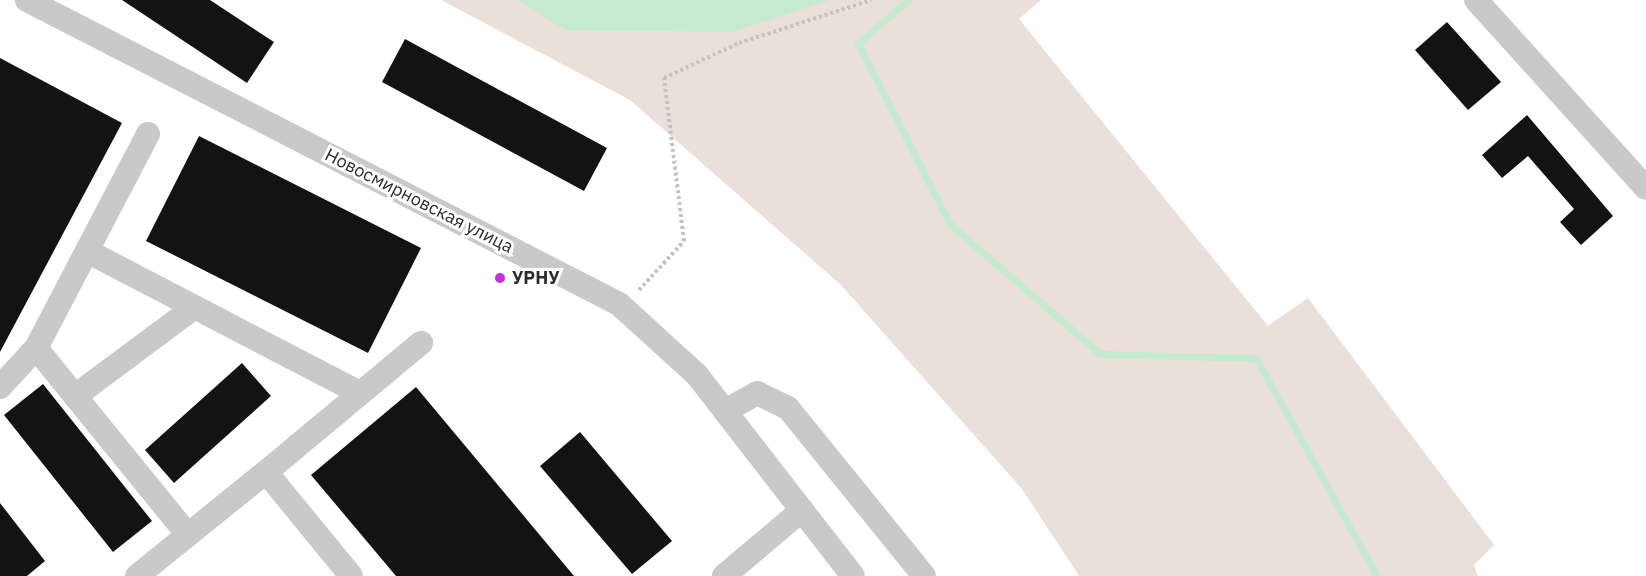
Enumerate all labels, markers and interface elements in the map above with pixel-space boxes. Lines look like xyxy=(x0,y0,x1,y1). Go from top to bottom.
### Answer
street label: Новосмирновская улица xyxy=(321,144,517,258)
place label: УРНУ xyxy=(512,267,560,289)
marker: УРНУ xyxy=(493,271,507,285)

